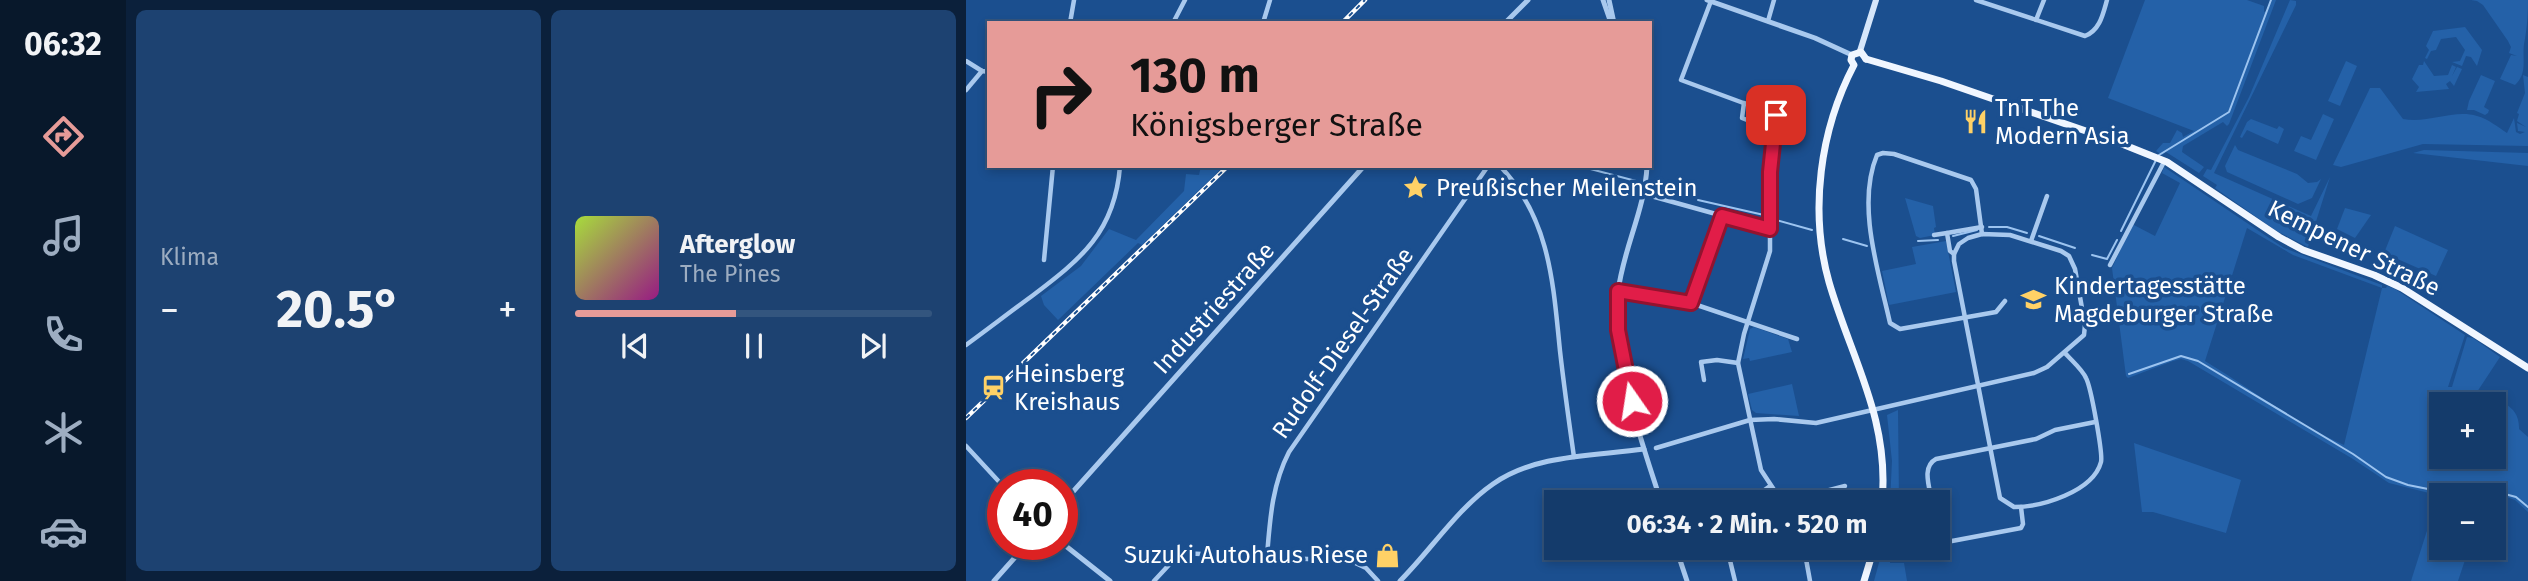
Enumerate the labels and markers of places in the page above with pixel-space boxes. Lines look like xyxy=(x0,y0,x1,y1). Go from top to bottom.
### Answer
pin xyxy=(1746,85,1806,145)
place label: TnT The Modern Asia xyxy=(1995,94,2130,150)
restaurant icon: TnT The Modern Asia xyxy=(1961,108,1989,136)
place icon: Preußischer Meilenstein xyxy=(1402,174,1430,202)
place label: Preußischer Meilenstein xyxy=(1436,174,1698,202)
place label: Kindertagesstätte Magdeburger Straße xyxy=(2054,272,2273,328)
school or university icon: Kindertagesstätte Magdeburger Straße xyxy=(2020,286,2048,314)
place label: Heinsberg Kreishaus xyxy=(1014,360,1125,416)
station icon: Heinsberg Kreishaus xyxy=(980,374,1008,402)
place label: Suzuki Autohaus Riese xyxy=(1124,541,1368,569)
shop icon: Suzuki Autohaus Riese xyxy=(1374,541,1402,569)

